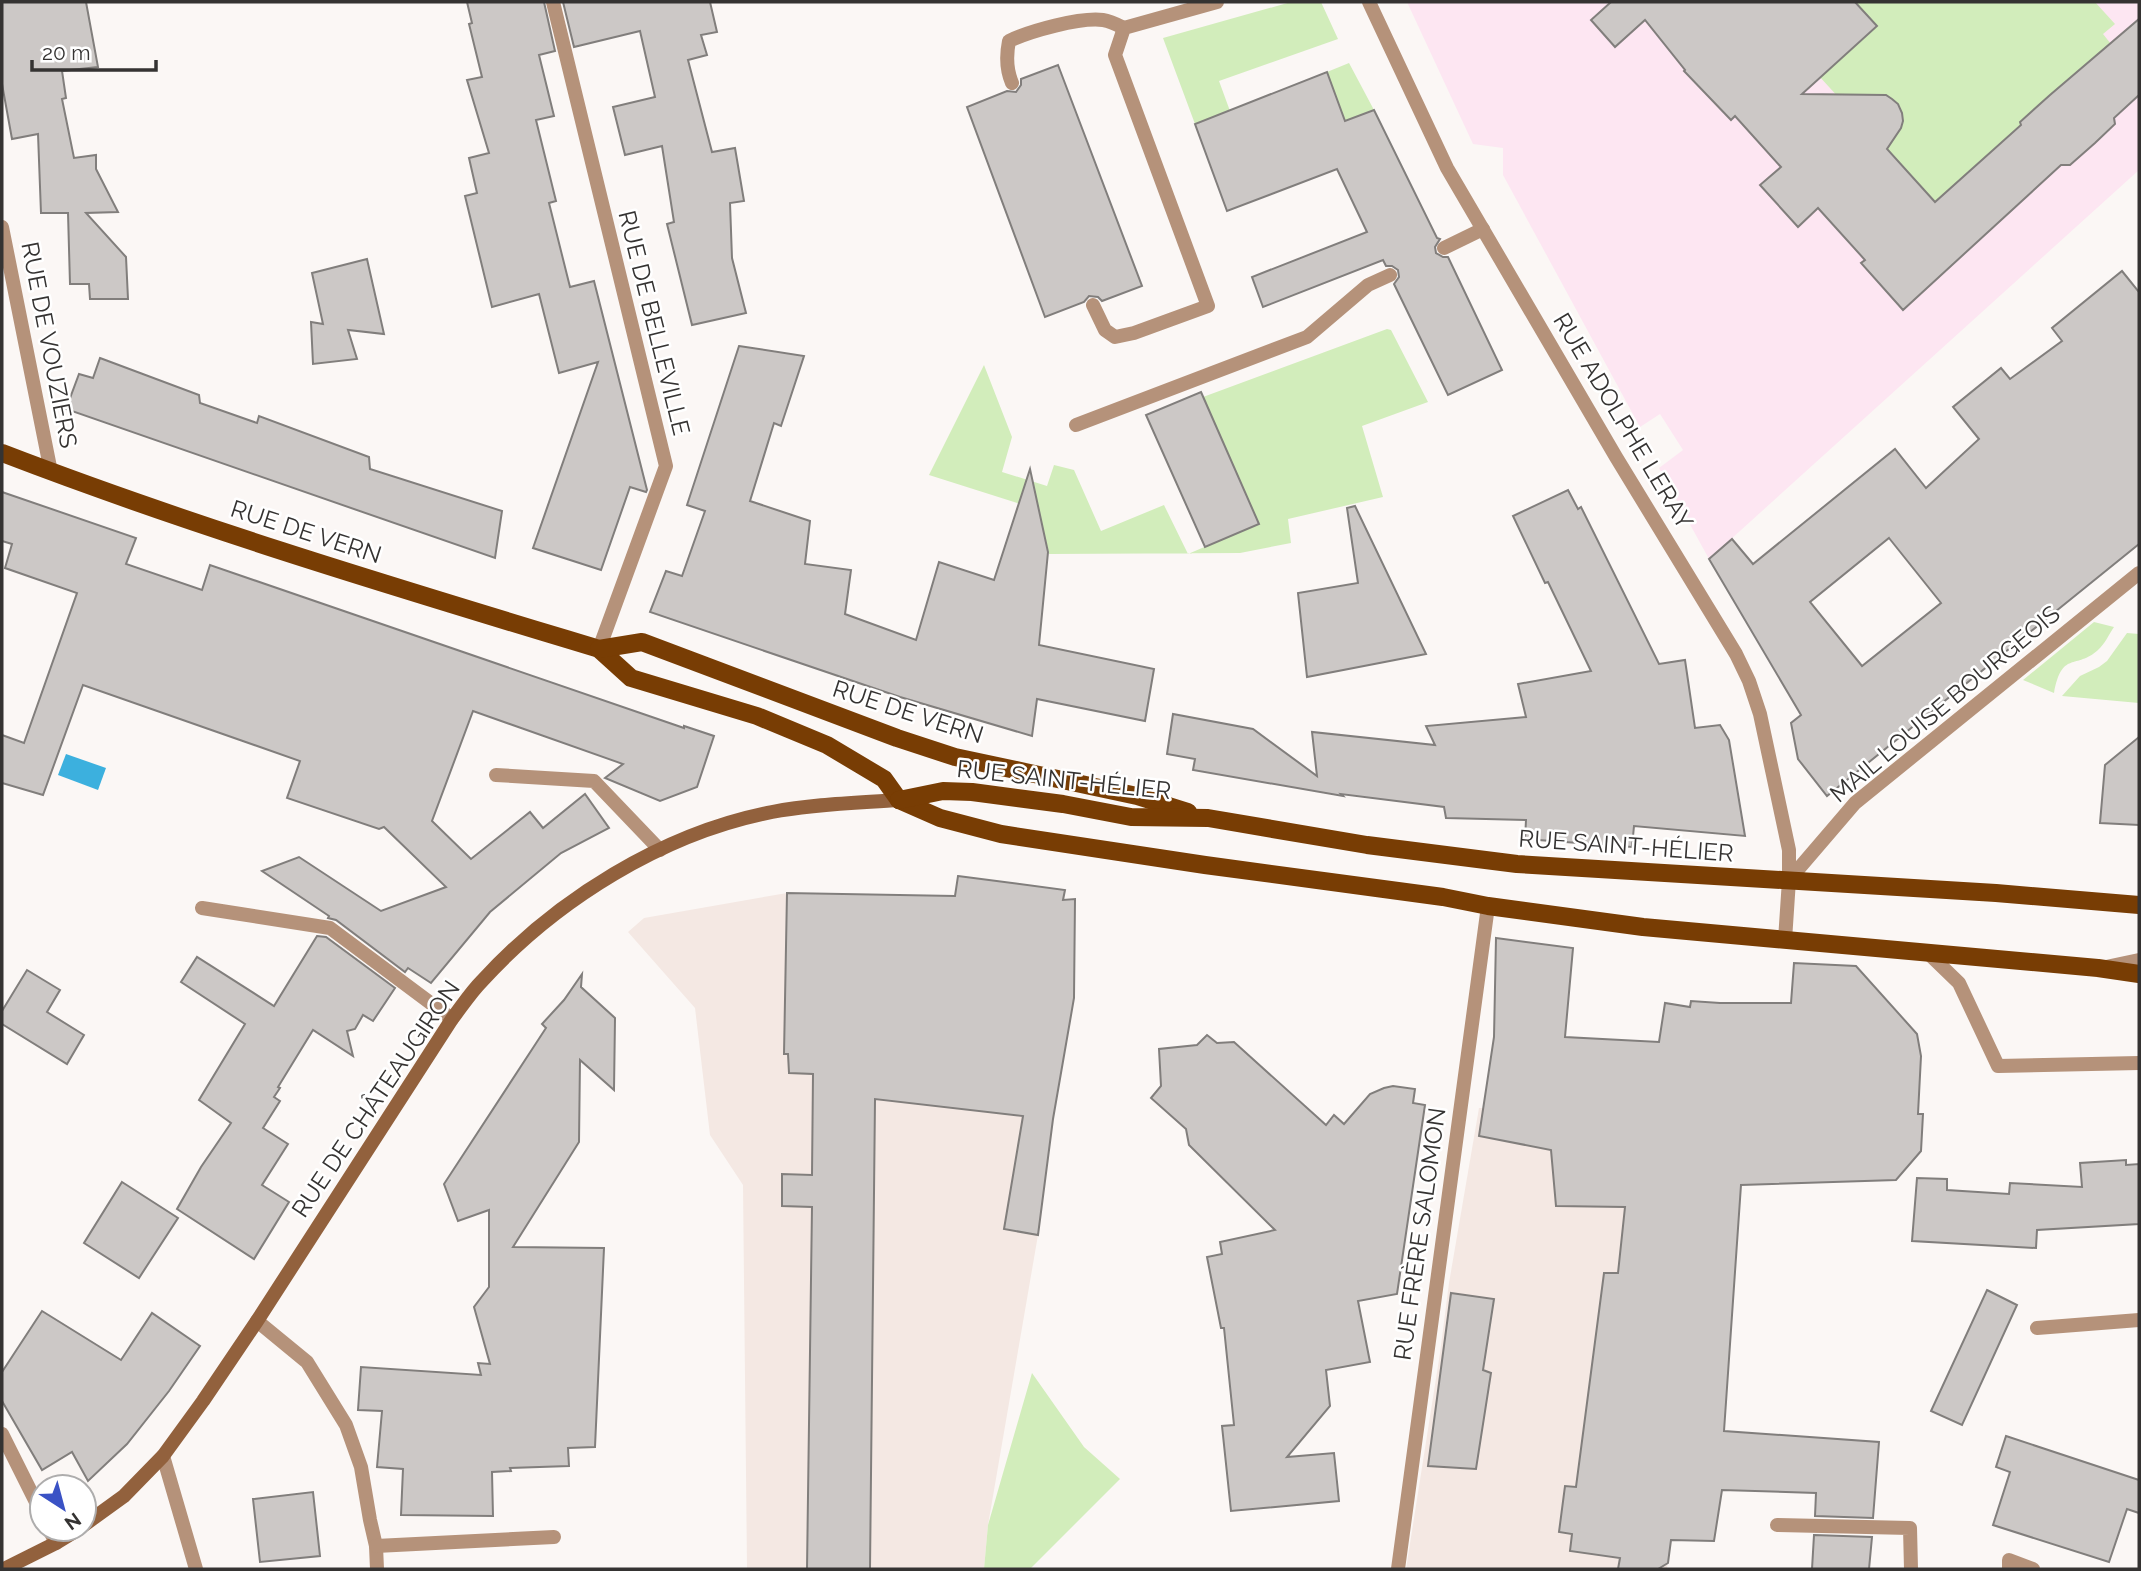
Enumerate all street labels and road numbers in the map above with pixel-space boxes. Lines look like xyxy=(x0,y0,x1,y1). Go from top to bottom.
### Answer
street label: RUE DE BELLEVILLE xyxy=(613,208,696,438)
street label: RUE DE VOUZIERS xyxy=(15,239,84,450)
street label: RUE ADOLPHE LERAY xyxy=(1547,308,1700,534)
street label: RUE DE VERN xyxy=(227,494,385,570)
street label: MAIL LOUISE BOURGEOIS xyxy=(1824,599,2066,808)
street label: RUE DE VERN xyxy=(829,674,987,750)
street label: RUE SAINT-HÉLIER xyxy=(955,754,1173,805)
street label: RUE SAINT-HÉLIER xyxy=(1518,824,1734,867)
street label: RUE DE CHÂTEAUGIRON xyxy=(285,975,466,1223)
street label: RUE FRÈRE SALOMON xyxy=(1387,1106,1452,1362)

